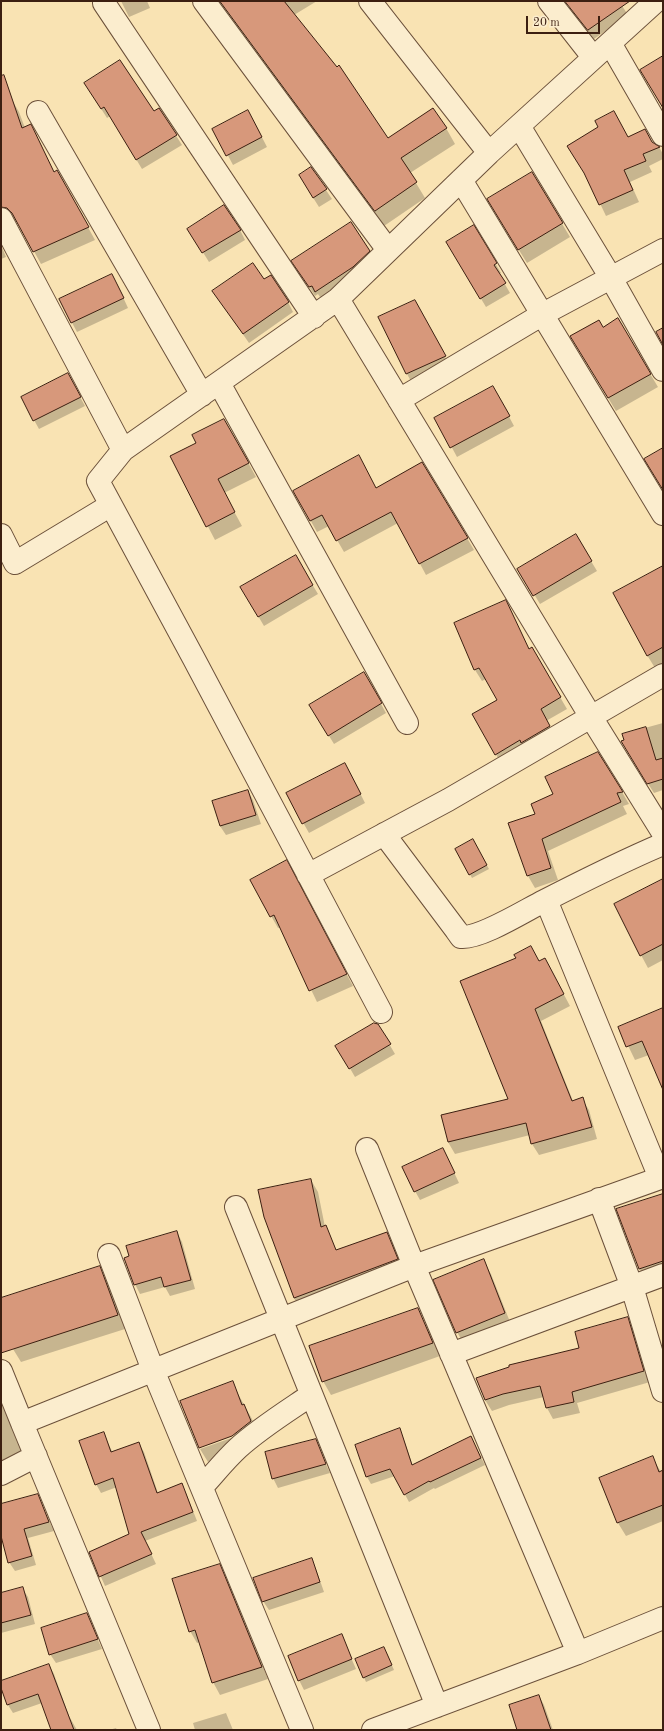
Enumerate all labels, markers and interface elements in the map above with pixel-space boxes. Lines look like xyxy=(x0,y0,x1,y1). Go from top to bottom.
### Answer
scale bar xyxy=(528,8,602,34)
text: 20 m xyxy=(533,17,560,29)

